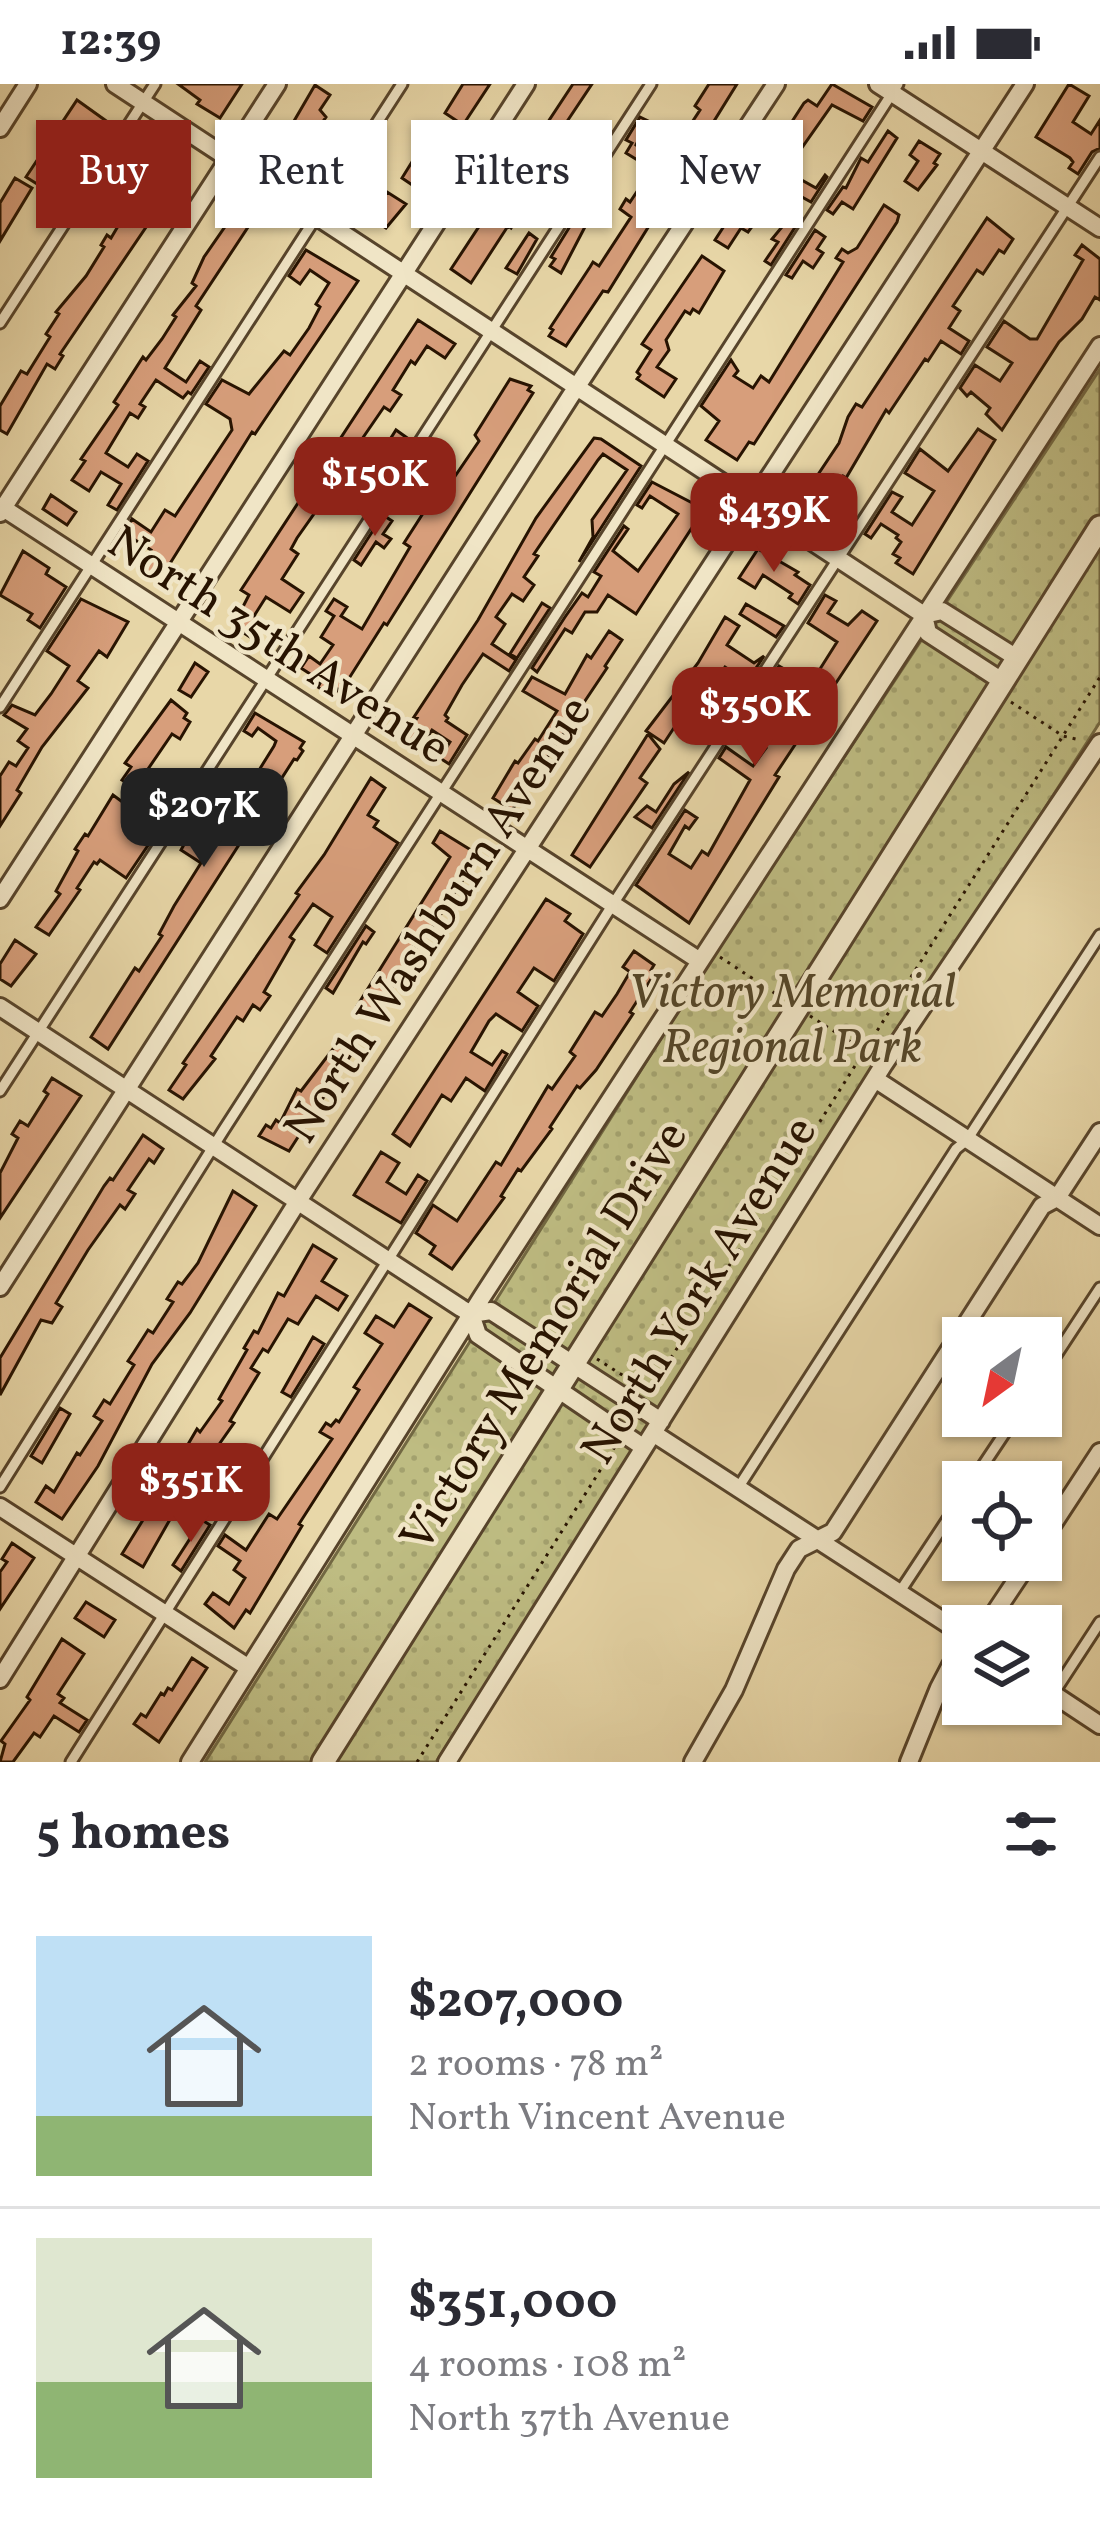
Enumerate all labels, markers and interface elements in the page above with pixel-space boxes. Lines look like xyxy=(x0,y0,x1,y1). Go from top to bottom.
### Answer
text: 12:39 xyxy=(60,11,161,74)
chip: Buy xyxy=(36,120,191,228)
chip: Rent xyxy=(215,120,387,228)
chip: Filters xyxy=(411,120,612,228)
chip: New xyxy=(636,120,803,228)
pin: $150K xyxy=(291,437,459,539)
text: $150K xyxy=(321,449,429,503)
pin: $439K xyxy=(690,473,858,575)
text: $439K xyxy=(717,485,831,539)
street label: North 35th Avenue xyxy=(93,511,462,783)
pin: $350K xyxy=(671,667,839,769)
text: $350K xyxy=(699,679,811,733)
street label: North Washburn Avenue xyxy=(270,684,610,1157)
pin: $207K xyxy=(120,768,288,870)
text: $207K xyxy=(148,780,260,834)
park label: Victory Memorial Regional Park xyxy=(628,961,956,1083)
street label: North York Avenue xyxy=(567,1104,835,1478)
street label: Victory Memorial Drive xyxy=(386,1109,706,1566)
north arrow xyxy=(942,1317,1062,1437)
map controls xyxy=(942,1317,1062,1725)
pin: $351K xyxy=(107,1443,275,1545)
text: $351K xyxy=(139,1455,243,1509)
button: locate xyxy=(942,1461,1062,1581)
button: layers xyxy=(942,1605,1062,1725)
text: 5 homes xyxy=(36,1799,230,1870)
icon: filters xyxy=(998,1801,1064,1867)
text: $207,000 xyxy=(408,1967,623,2038)
icon: home xyxy=(132,1984,276,2128)
text: 2 rooms · 78 m² xyxy=(408,2038,663,2092)
text: North Vincent Avenue xyxy=(408,2092,786,2146)
text: $351,000 xyxy=(408,2268,617,2339)
icon: home xyxy=(132,2286,276,2430)
text: 4 rooms · 108 m² xyxy=(408,2339,687,2393)
text: North 37th Avenue xyxy=(408,2393,730,2447)

